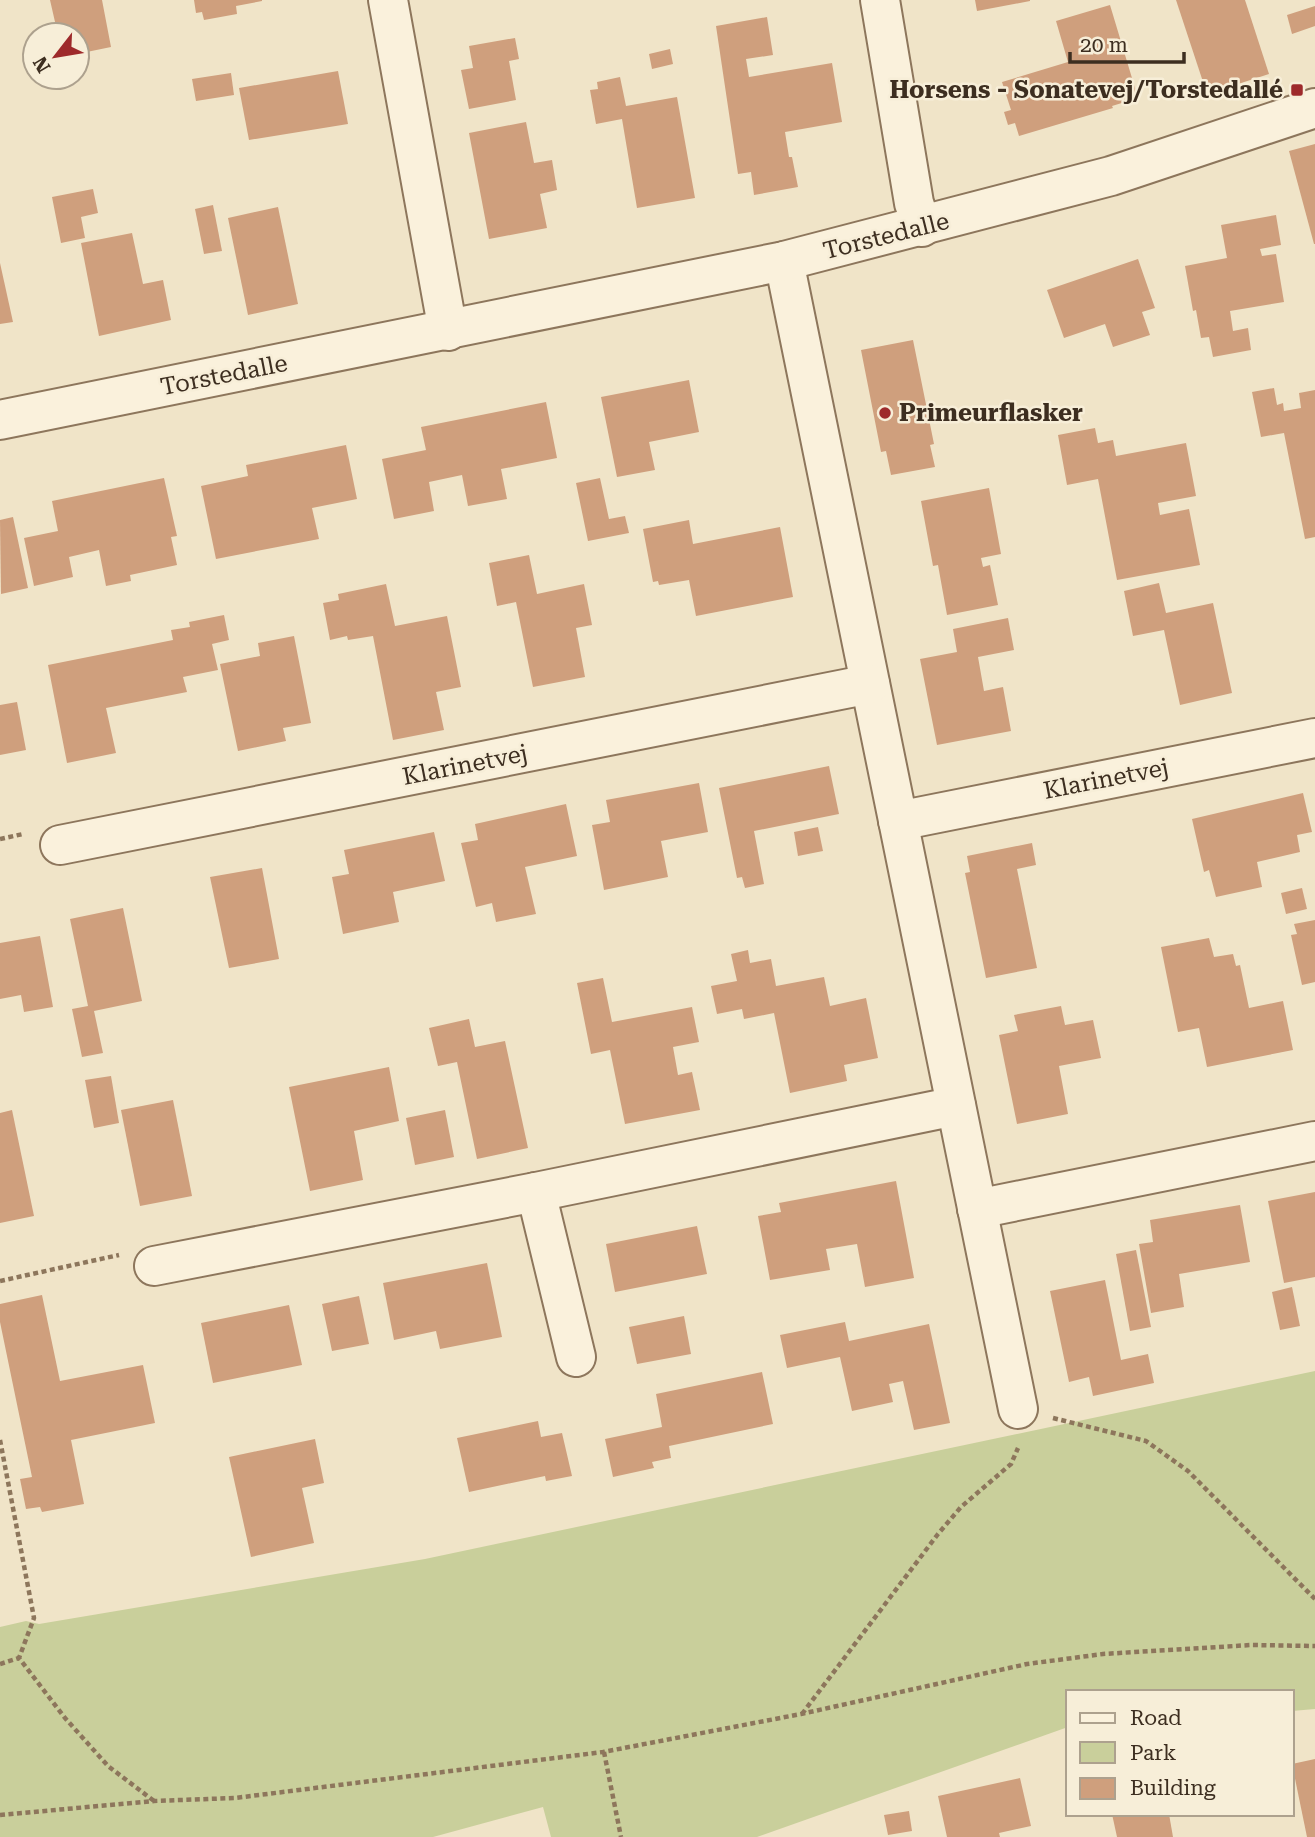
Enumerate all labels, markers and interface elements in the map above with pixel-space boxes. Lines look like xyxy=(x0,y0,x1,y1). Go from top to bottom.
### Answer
north arrow xyxy=(21,21,91,91)
scale bar xyxy=(1070,21,1184,65)
text: 20 m xyxy=(1080,33,1128,57)
text: N xyxy=(28,52,55,77)
place label: Horsens - Sonatevej/Torstedallé xyxy=(889,76,1283,104)
marker: Horsens - Sonatevej/Torstedallé xyxy=(1289,82,1305,98)
street label: Torstedalle xyxy=(820,207,952,265)
street label: Torstedalle xyxy=(158,349,290,401)
place label: Primeurflasker xyxy=(899,399,1083,427)
marker: Primeurflasker xyxy=(877,405,893,421)
street label: Klarinetvej xyxy=(400,739,530,791)
street label: Klarinetvej xyxy=(1041,753,1171,805)
legend xyxy=(1066,1690,1294,1816)
text: Road xyxy=(1130,1706,1182,1730)
text: Park xyxy=(1130,1741,1176,1765)
text: Building xyxy=(1130,1776,1216,1800)

